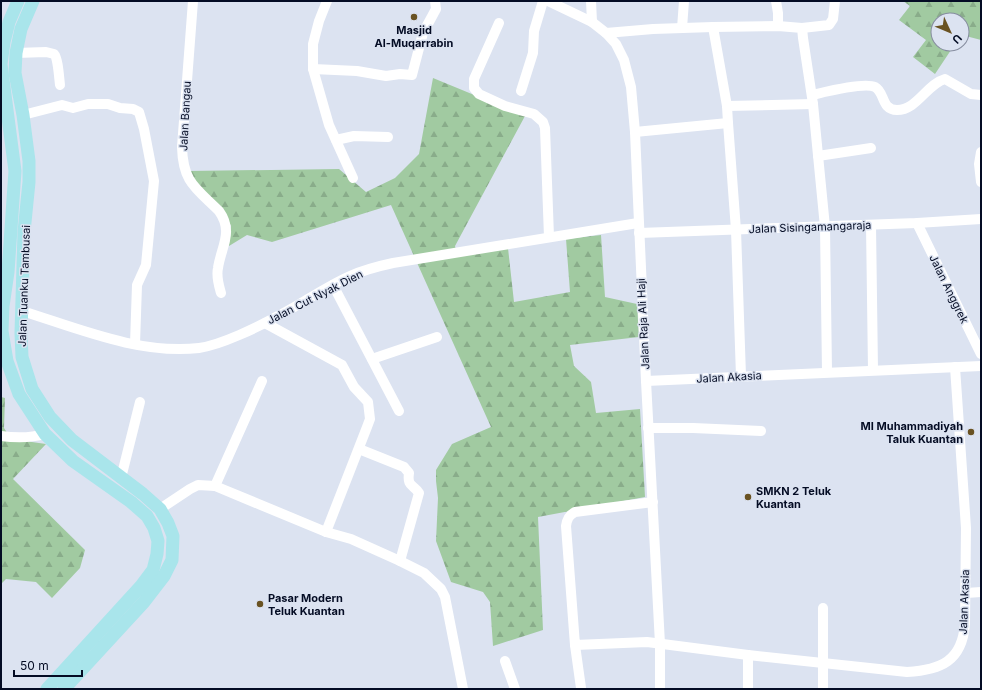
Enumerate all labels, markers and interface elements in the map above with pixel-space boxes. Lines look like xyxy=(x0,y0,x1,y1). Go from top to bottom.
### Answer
marker: Masjid Al-Muqarrabin xyxy=(409,12,419,22)
north arrow xyxy=(930,12,970,52)
place label: Masjid Al-Muqarrabin xyxy=(375,23,454,50)
text: U xyxy=(949,31,965,47)
street label: Jalan Bangau xyxy=(176,81,194,151)
street label: Jalan Sisingamangaraja xyxy=(748,218,872,236)
street label: Jalan Tuanku Tambusai xyxy=(15,225,33,347)
street label: Jalan Anggrek xyxy=(926,252,972,326)
street label: Jalan Cut Nyak Dien xyxy=(265,267,365,327)
street label: Jalan Raja Ali Haji xyxy=(634,278,652,370)
street label: Jalan Akasia xyxy=(696,368,762,386)
place label: MI Muhammadiyah Taluk Kuantan xyxy=(861,419,963,446)
marker: MI Muhammadiyah Taluk Kuantan xyxy=(966,427,976,437)
place label: SMKN 2 Teluk Kuantan xyxy=(756,484,832,511)
marker: SMKN 2 Teluk Kuantan xyxy=(743,492,753,502)
street label: Jalan Akasia xyxy=(956,569,972,635)
place label: Pasar Modern Teluk Kuantan xyxy=(268,591,345,618)
marker: Pasar Modern Teluk Kuantan xyxy=(255,599,265,609)
scale bar xyxy=(14,652,82,678)
text: 50 m xyxy=(20,658,49,673)

